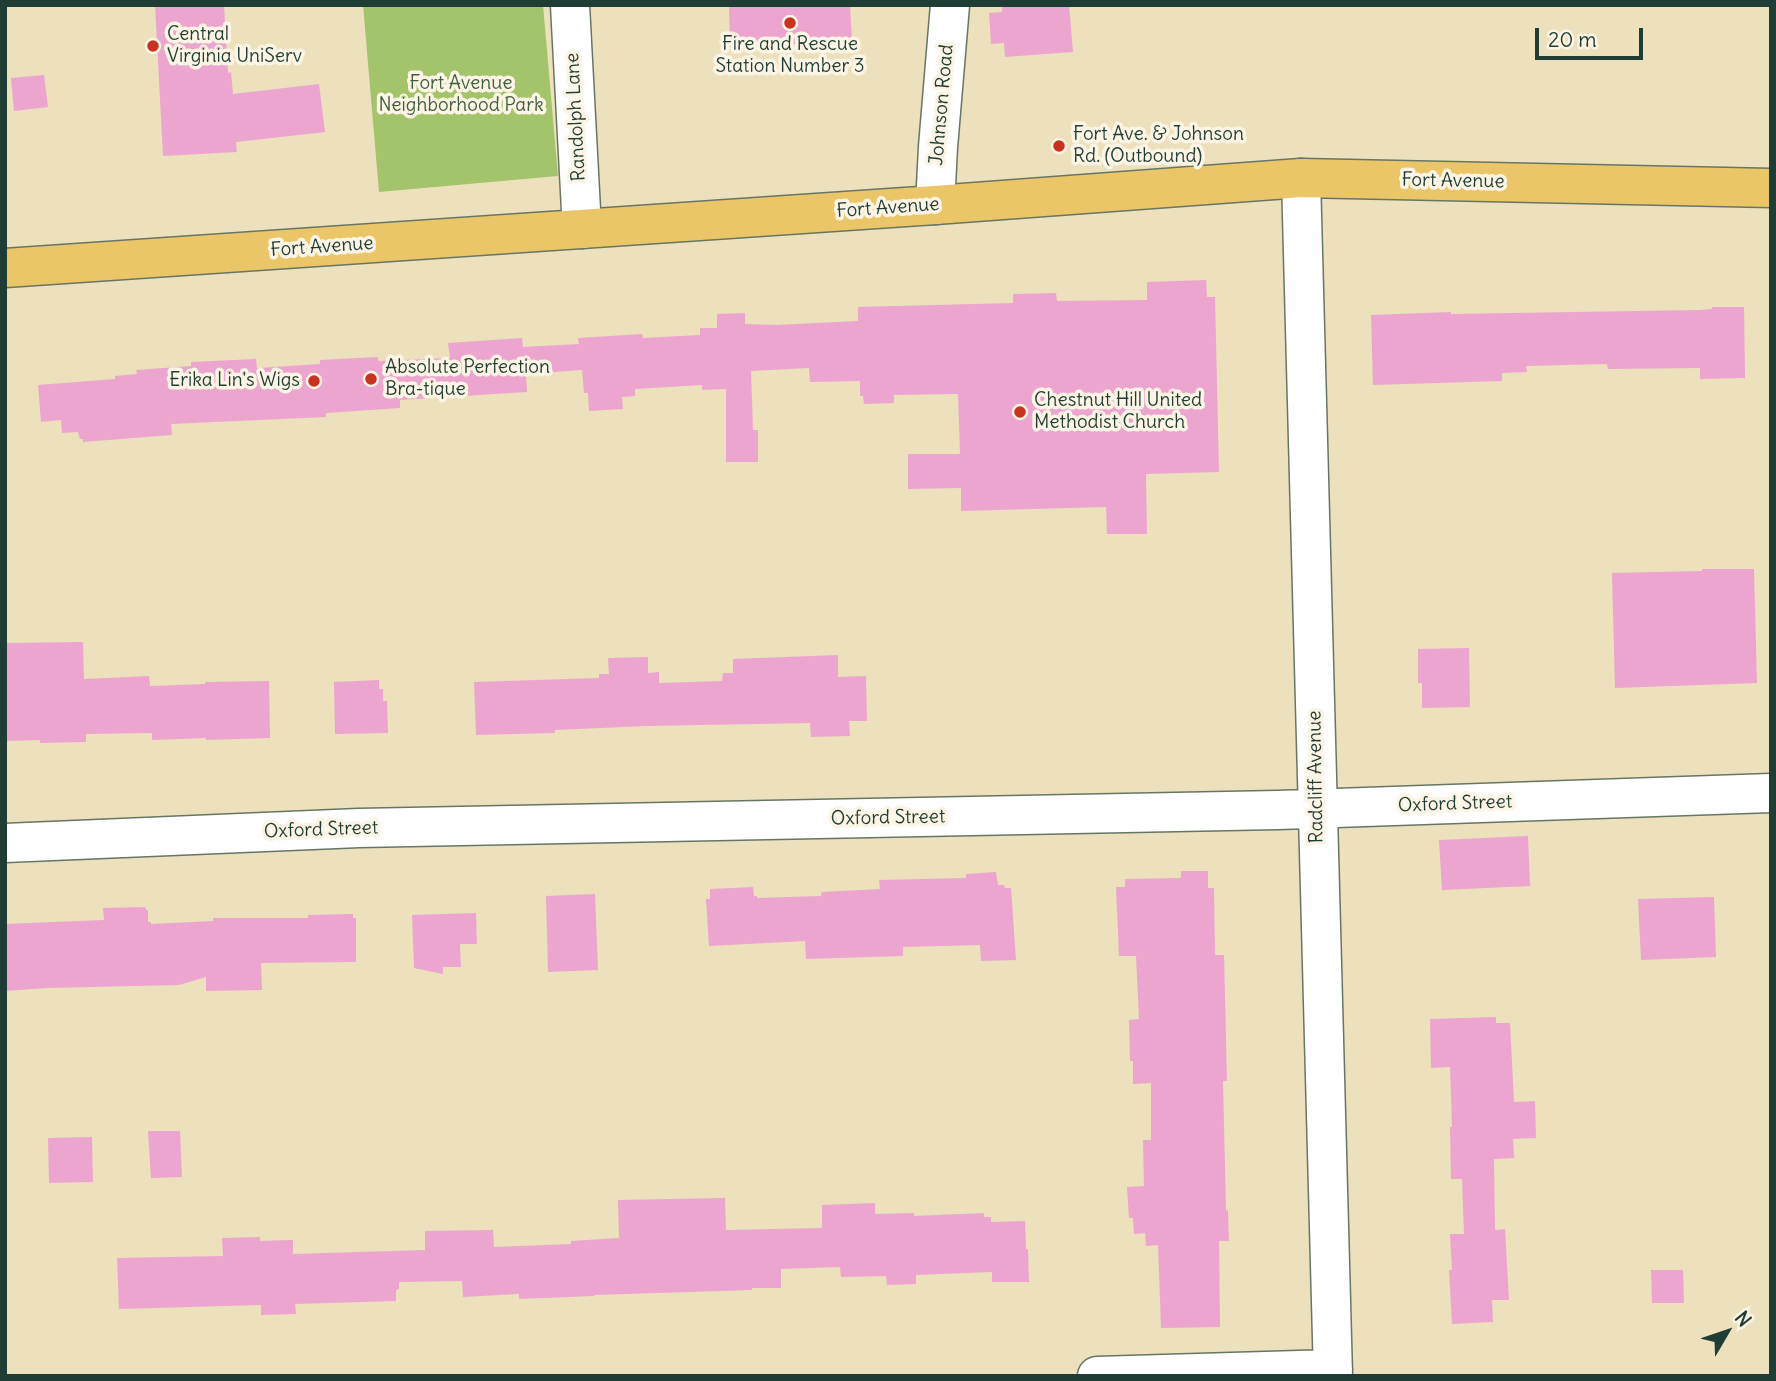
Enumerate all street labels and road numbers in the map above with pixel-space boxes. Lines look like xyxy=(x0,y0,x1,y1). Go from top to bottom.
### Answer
street label: Johnson Road xyxy=(925,43,959,167)
street label: Randolph Lane xyxy=(561,52,591,182)
street label: Fort Avenue xyxy=(1401,169,1505,193)
street label: Fort Avenue xyxy=(836,193,940,223)
street label: Fort Avenue xyxy=(270,232,374,262)
street label: Radcliff Avenue xyxy=(1303,710,1329,844)
street label: Oxford Street xyxy=(1397,791,1513,817)
street label: Oxford Street xyxy=(830,806,946,830)
street label: Oxford Street xyxy=(263,817,379,843)

